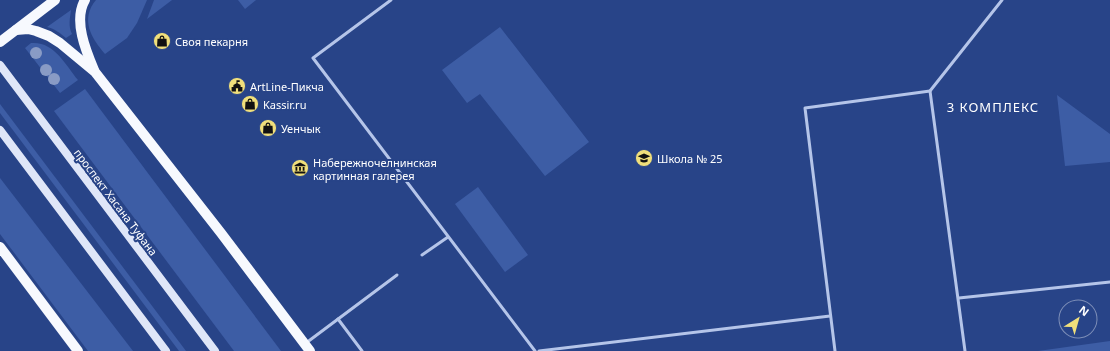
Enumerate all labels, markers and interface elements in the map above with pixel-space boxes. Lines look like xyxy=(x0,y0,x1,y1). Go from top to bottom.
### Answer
shop icon: Своя пекарня xyxy=(152,31,172,51)
place label: Своя пекарня xyxy=(175,34,248,49)
public building icon: ArtLine-Пикча xyxy=(227,76,247,96)
place label: ArtLine-Пикча xyxy=(250,79,324,94)
shop icon: Kassir.ru xyxy=(240,94,260,114)
place label: Kassir.ru xyxy=(263,97,306,112)
district label: 3 КОМПЛЕКС xyxy=(947,98,1039,116)
shop icon: Уенчык xyxy=(258,118,278,138)
place label: Уенчык xyxy=(281,121,321,136)
street label: проспект Хасана Туфана xyxy=(71,146,161,258)
school or university icon: Школа № 25 xyxy=(634,148,654,168)
place label: Школа № 25 xyxy=(657,151,723,166)
place label: Набережночелнинская картинная галерея xyxy=(313,155,437,183)
museum icon: Набережночелнинская картинная галерея xyxy=(290,158,310,178)
north arrow xyxy=(1058,299,1098,339)
text: N xyxy=(1076,302,1092,319)

